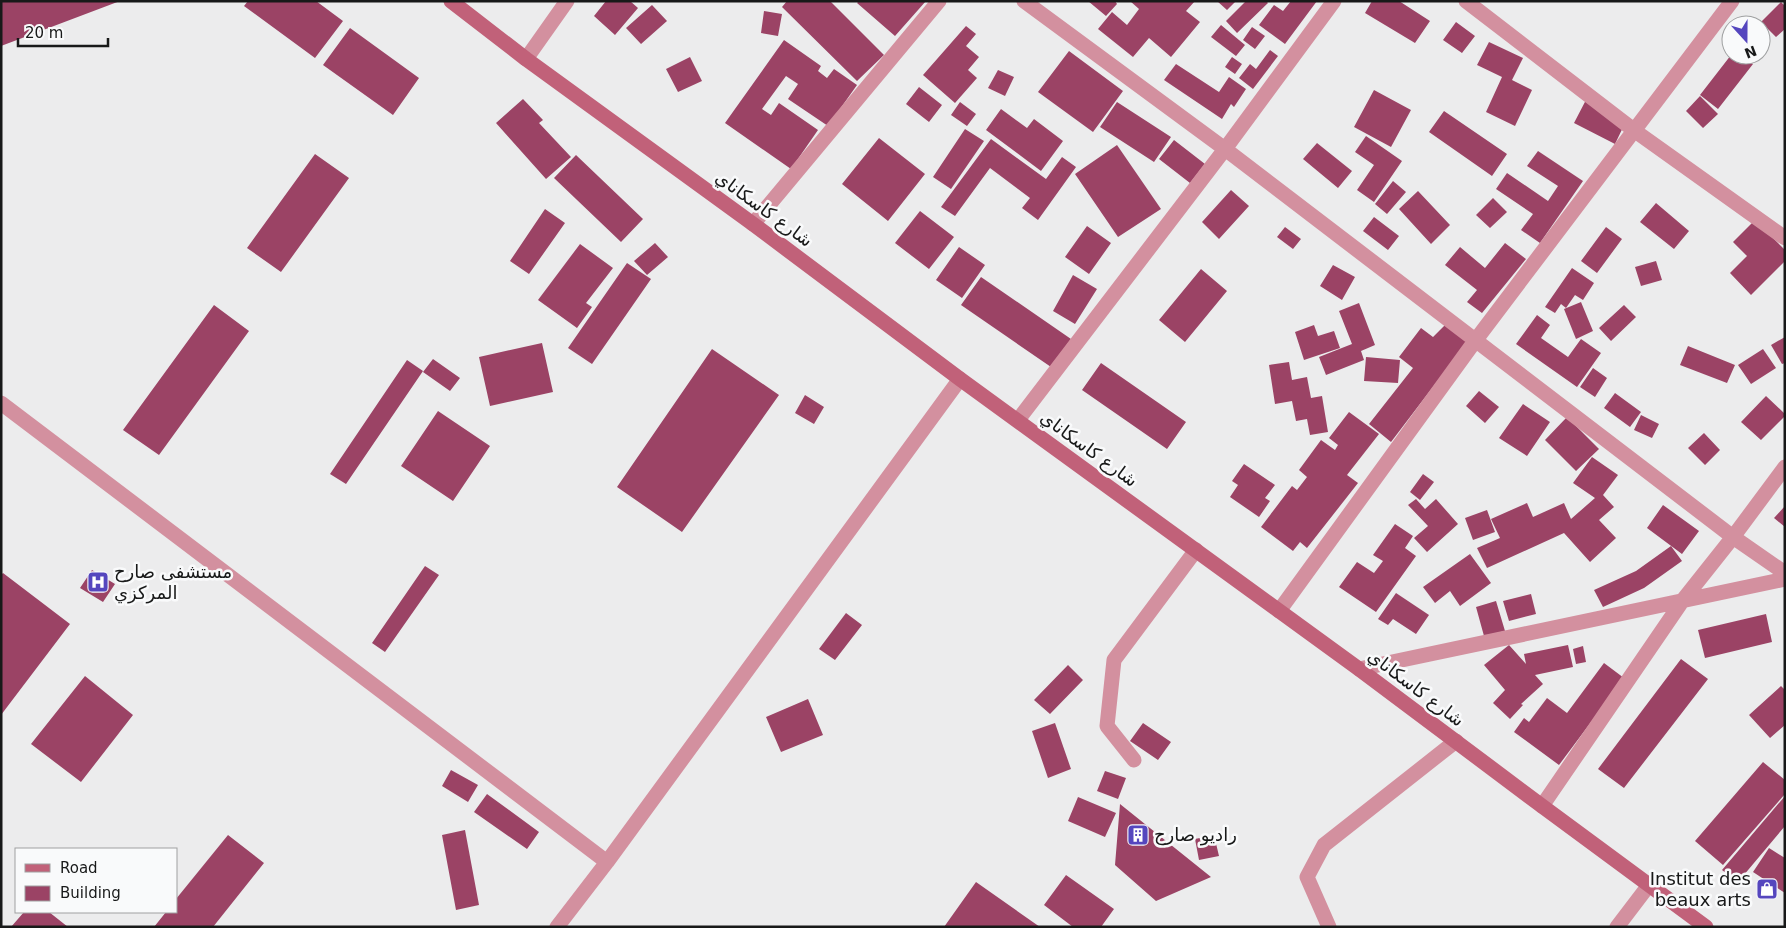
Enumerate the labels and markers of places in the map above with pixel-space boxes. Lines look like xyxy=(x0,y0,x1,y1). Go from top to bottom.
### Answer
place label: مستشفى صارح المركزي xyxy=(114,561,232,604)
hospital icon: مستشفى صارح المركزي xyxy=(86,570,110,594)
building icon: راديو صارح xyxy=(1126,823,1150,847)
place label: راديو صارح xyxy=(1154,824,1237,846)
place label: Institut des beaux arts xyxy=(1650,868,1751,910)
shop icon: Institut des beaux arts xyxy=(1755,877,1779,901)

